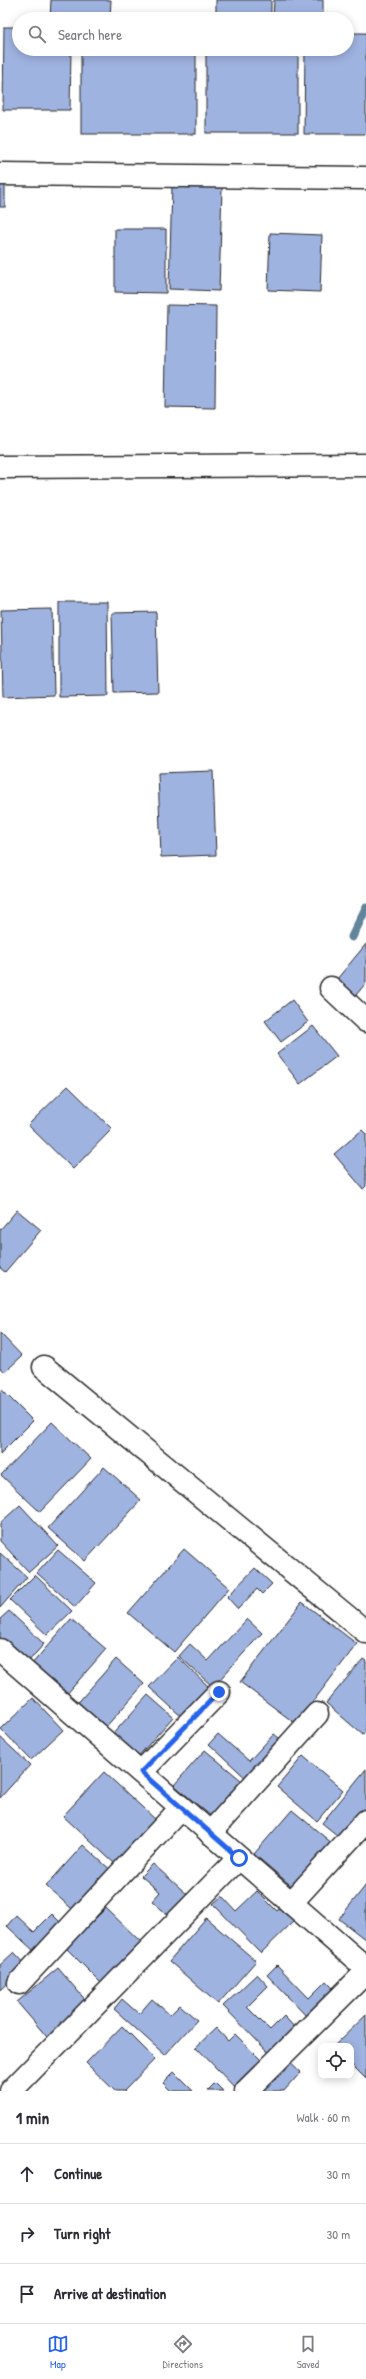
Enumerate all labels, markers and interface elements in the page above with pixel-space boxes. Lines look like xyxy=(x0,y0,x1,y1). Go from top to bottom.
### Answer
search box xyxy=(12,12,354,56)
icon: search xyxy=(26,23,48,45)
text: Search here xyxy=(58,24,122,45)
route end xyxy=(210,1683,228,1701)
route start xyxy=(230,1849,248,1867)
map controls xyxy=(318,2043,354,2079)
button: locate xyxy=(318,2043,354,2079)
text: 1 min xyxy=(16,2106,49,2129)
text: Walk · 60 m xyxy=(297,2108,350,2126)
icon: ahead xyxy=(16,2163,38,2185)
text: Continue xyxy=(54,2163,102,2184)
text: 30 m xyxy=(327,2165,350,2183)
icon: right xyxy=(16,2223,38,2245)
text: Turn right xyxy=(54,2223,110,2244)
text: 30 m xyxy=(327,2225,350,2243)
icon: arrive xyxy=(16,2283,38,2305)
text: Arrive at destination xyxy=(54,2283,166,2304)
tab: Map xyxy=(47,2333,69,2371)
tab: Directions xyxy=(163,2333,203,2371)
tab: Saved xyxy=(297,2333,319,2371)

